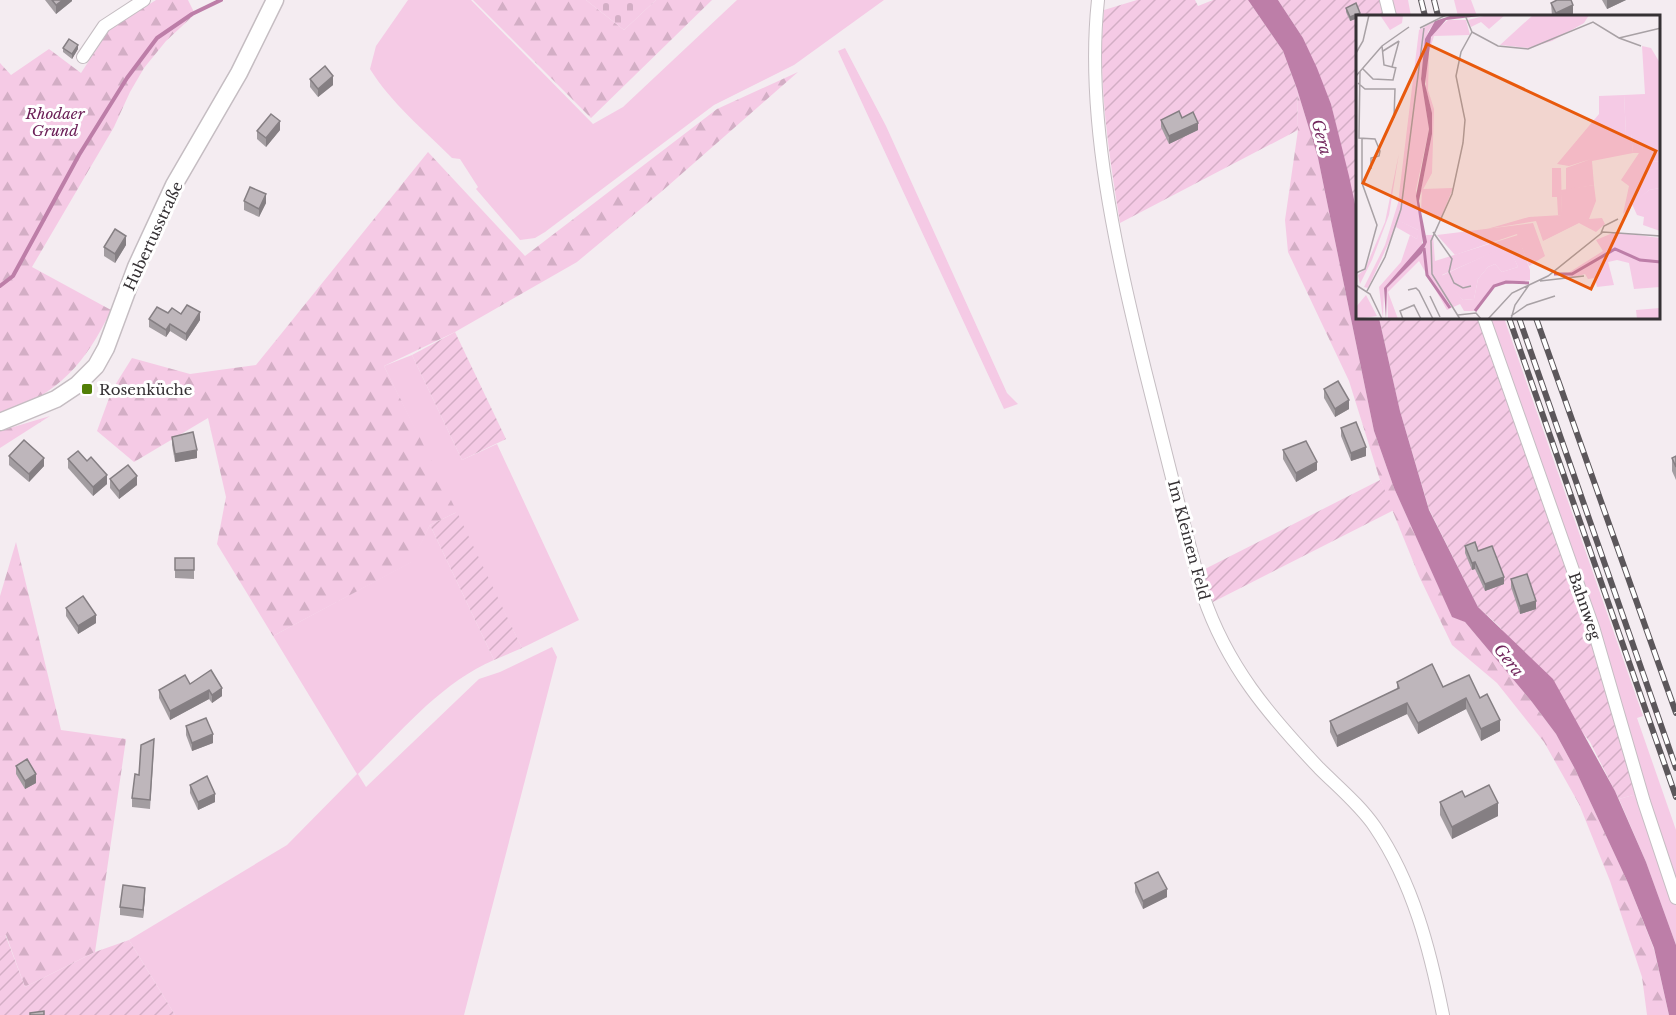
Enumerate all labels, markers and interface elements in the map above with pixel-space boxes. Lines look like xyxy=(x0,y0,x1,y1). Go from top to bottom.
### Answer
inset map xyxy=(1356,15,1661,320)
park label: Rhodaer Grund xyxy=(24,104,86,140)
water label: Gera xyxy=(1308,117,1336,157)
street label: Hubertusstraße xyxy=(119,178,187,294)
place label: Rosenküche xyxy=(99,380,192,399)
marker: Rosenküche xyxy=(80,382,94,396)
street label: Im Kleinen Feld xyxy=(1164,478,1214,602)
street label: Bahnweg xyxy=(1565,570,1606,643)
water label: Gera xyxy=(1490,639,1528,681)

